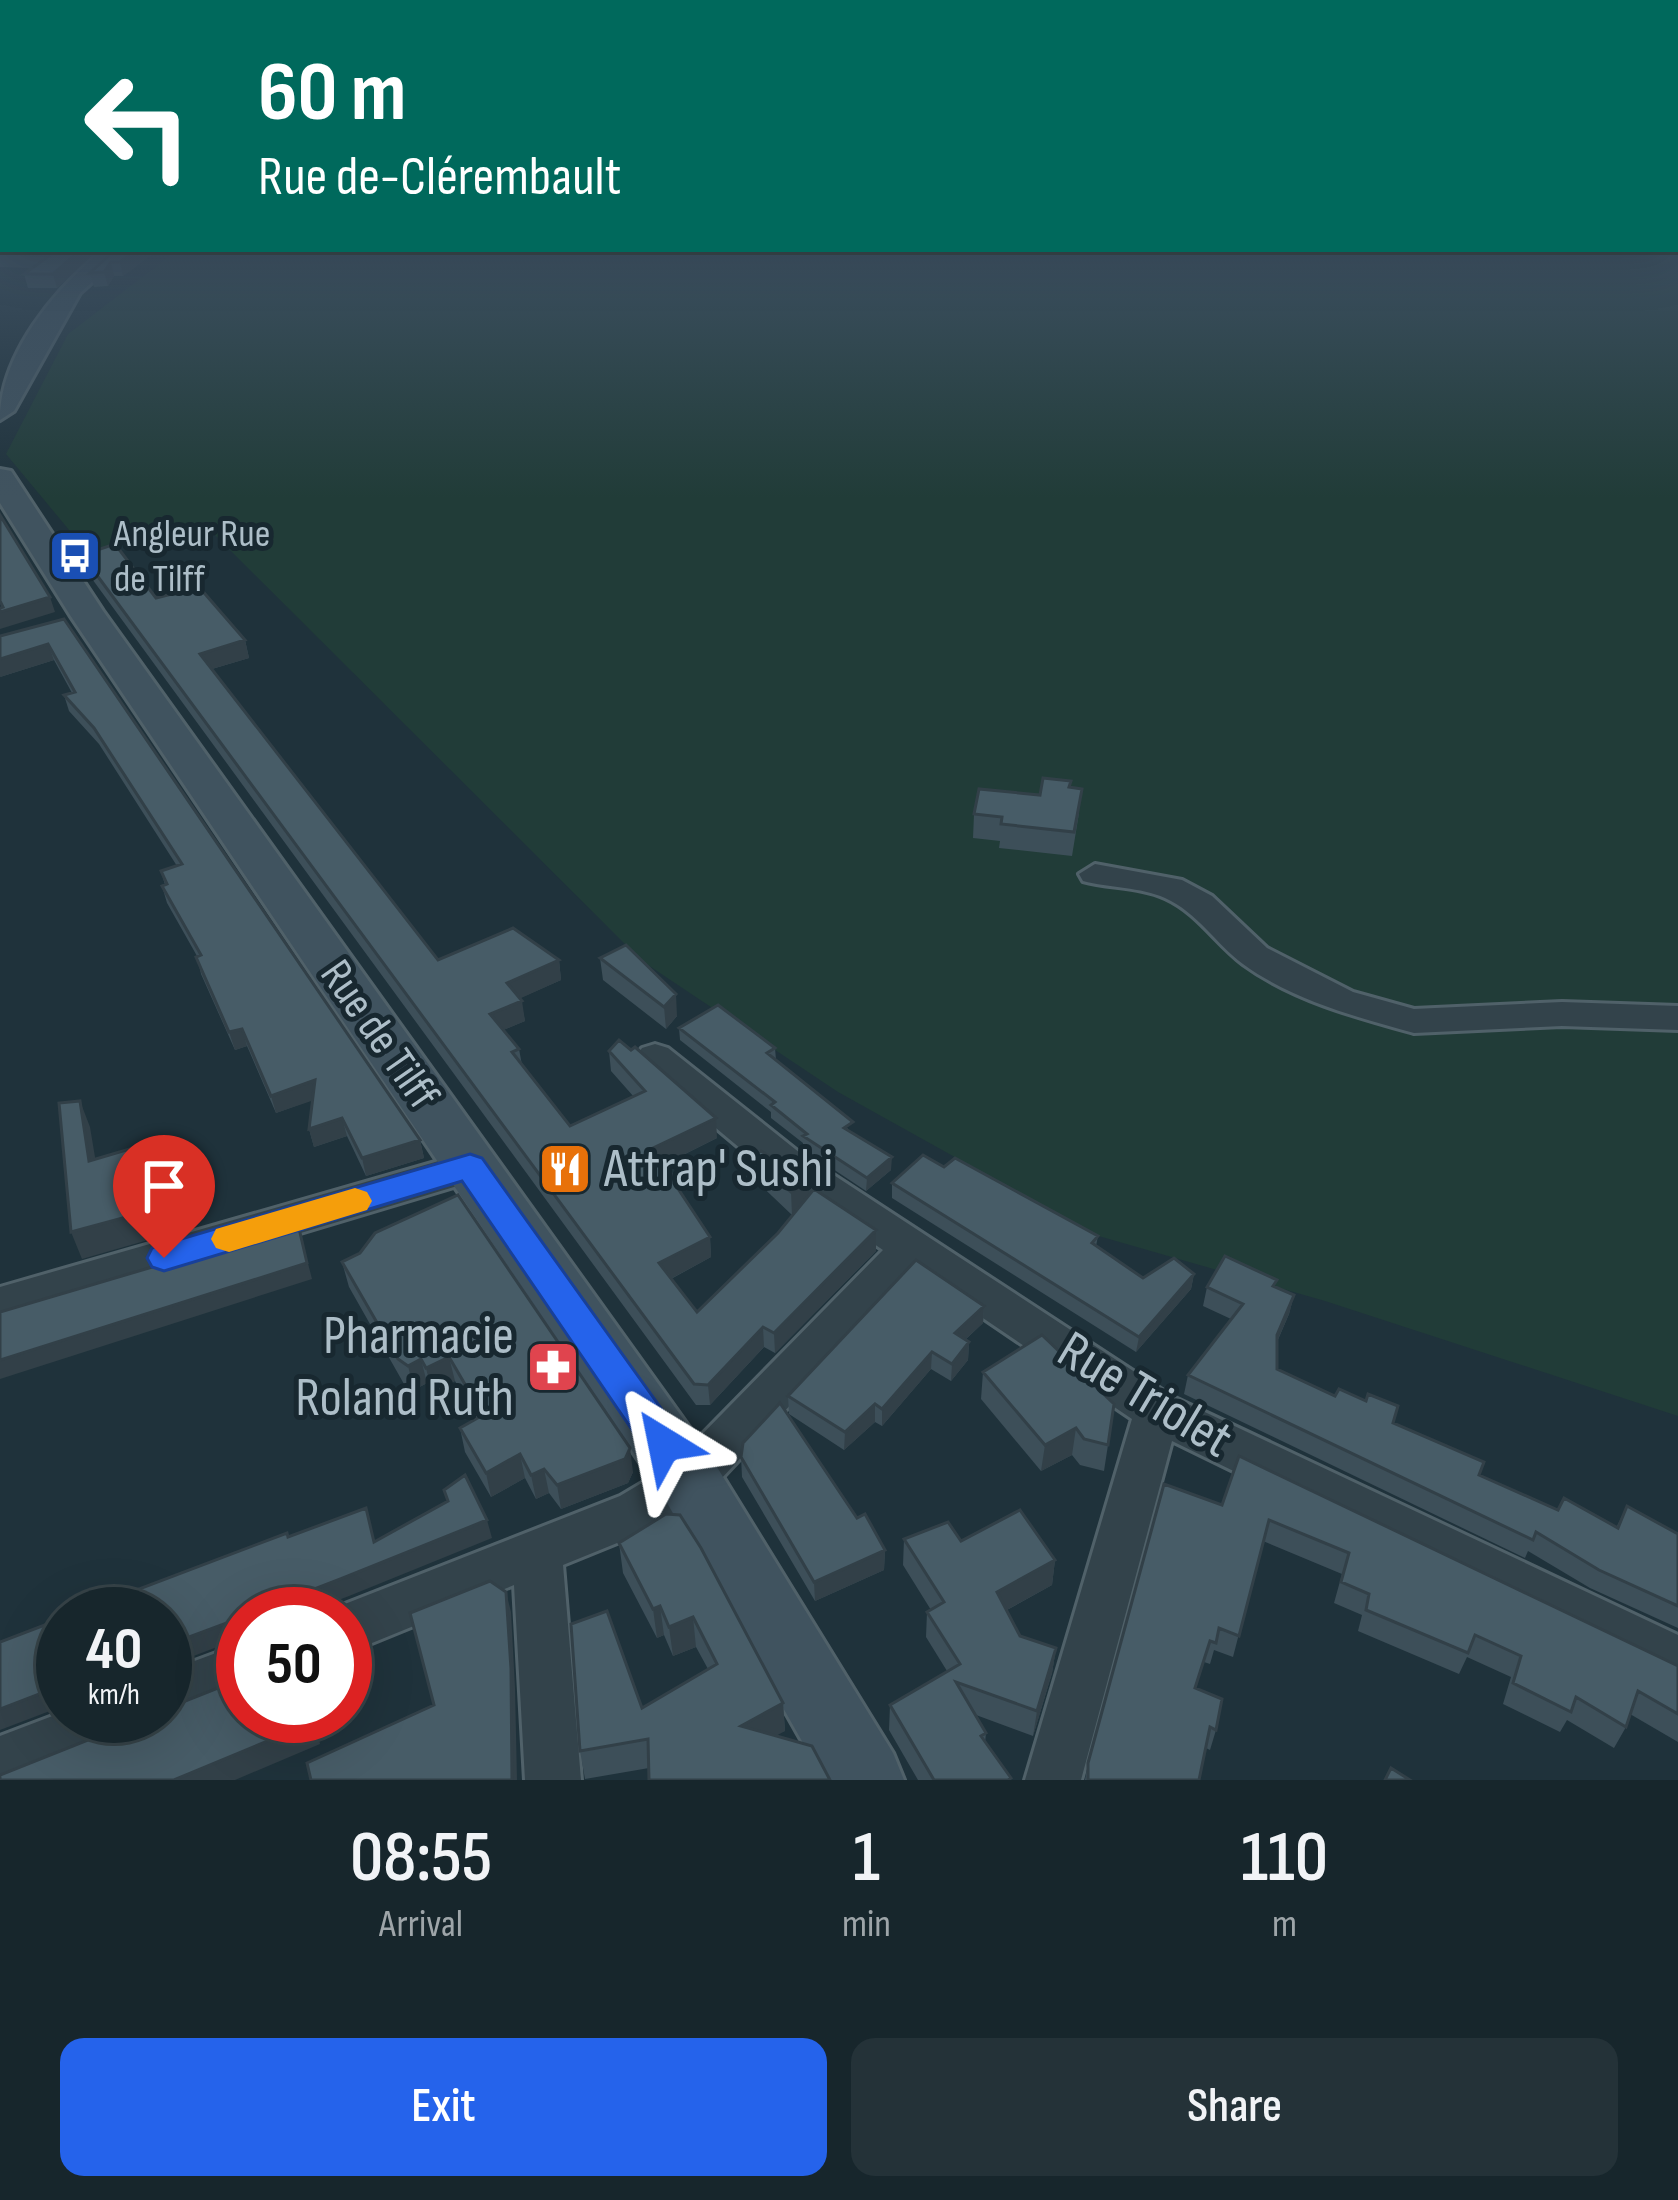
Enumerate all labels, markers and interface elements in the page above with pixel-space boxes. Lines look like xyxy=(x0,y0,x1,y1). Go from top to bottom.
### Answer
text: 60 m xyxy=(258,43,406,144)
icon: left xyxy=(60,48,216,204)
text: Rue de-Clérembault xyxy=(258,145,621,210)
place label: Angleur Rue de Tilff xyxy=(113,511,270,603)
bus stop icon: Angleur Rue de Tilff xyxy=(47,528,103,584)
street label: Rue de Tilff xyxy=(308,950,450,1120)
pin xyxy=(113,1135,215,1258)
place label: Attrap' Sushi xyxy=(603,1137,833,1202)
restaurant icon: Attrap' Sushi xyxy=(537,1141,593,1197)
icon: arrive xyxy=(131,1153,197,1219)
place label: Pharmacie Roland Ruth xyxy=(295,1304,514,1431)
street label: Rue Triolet xyxy=(1046,1318,1244,1472)
pharmacy icon: Pharmacie Roland Ruth xyxy=(525,1339,581,1395)
position arrow xyxy=(601,1381,727,1507)
speed limit sign: 50 xyxy=(216,1587,372,1743)
text: 40 xyxy=(86,1614,142,1686)
text: km/h xyxy=(88,1677,140,1713)
text: 08:55 xyxy=(350,1815,492,1902)
text: 1 xyxy=(853,1815,880,1902)
text: 110 xyxy=(1241,1815,1328,1902)
text: Arrival xyxy=(379,1901,463,1948)
text: min xyxy=(842,1901,891,1948)
text: m xyxy=(1272,1901,1297,1948)
button: Exit xyxy=(60,2038,827,2176)
button: Share xyxy=(851,2038,1618,2176)

